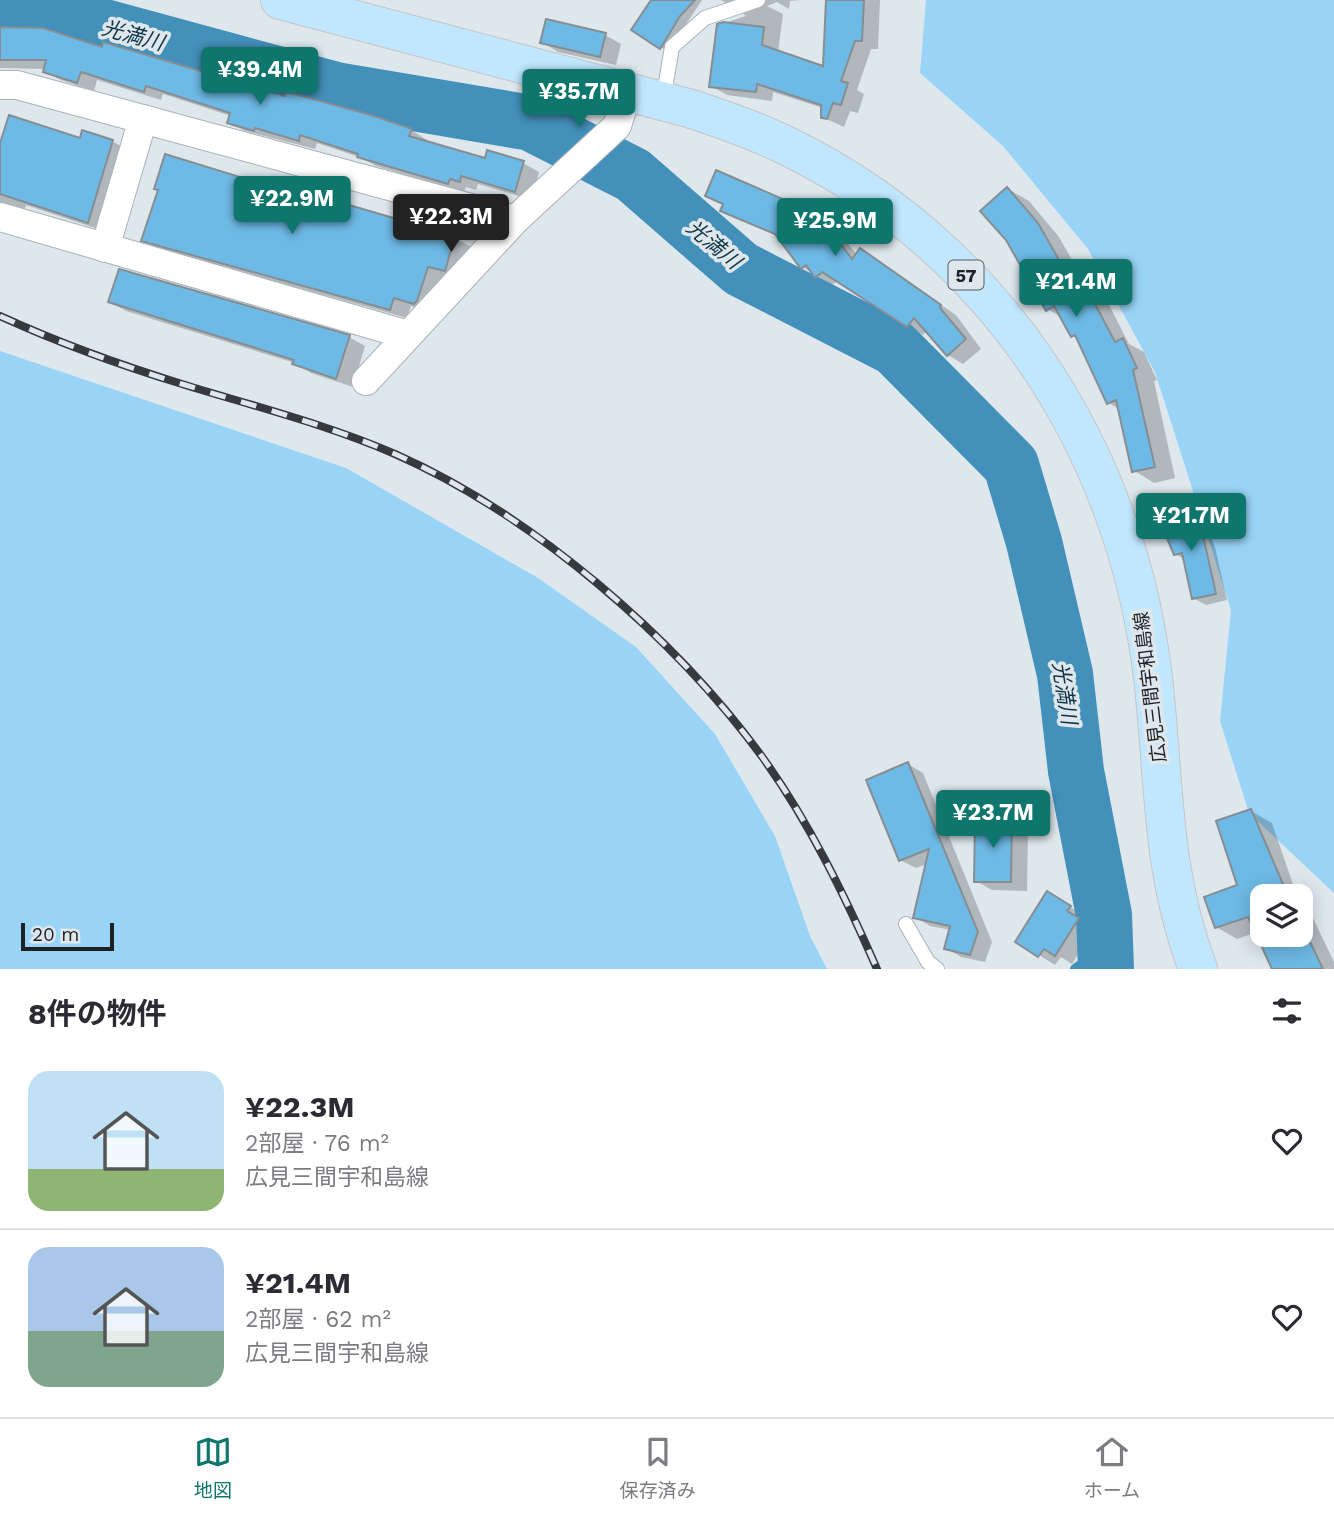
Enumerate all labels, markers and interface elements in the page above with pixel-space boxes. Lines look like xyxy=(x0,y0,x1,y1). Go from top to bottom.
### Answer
water label: 光満川 xyxy=(99,15,169,56)
pin: ¥39.4M xyxy=(203,48,317,107)
text: ¥39.4M xyxy=(217,56,303,83)
pin: ¥35.7M xyxy=(522,69,636,129)
text: ¥35.7M xyxy=(538,78,620,105)
pin: ¥22.9M xyxy=(235,176,349,236)
text: ¥22.9M xyxy=(250,185,334,212)
pin: ¥22.3M xyxy=(394,194,508,254)
pin: ¥25.9M xyxy=(778,198,892,258)
text: ¥22.3M xyxy=(409,203,493,230)
text: ¥25.9M xyxy=(793,207,877,234)
water label: 光満川 xyxy=(682,214,748,275)
road number: 57 xyxy=(948,260,984,290)
pin: ¥21.4M xyxy=(1019,260,1133,319)
text: ¥21.4M xyxy=(1035,268,1117,295)
pin: ¥21.7M xyxy=(1134,494,1248,553)
text: ¥21.7M xyxy=(1152,502,1230,529)
street label: 広見三間宇和島線 xyxy=(1129,610,1171,764)
water label: 光満川 xyxy=(1048,660,1083,728)
pin: ¥23.7M xyxy=(936,790,1050,850)
text: ¥23.7M xyxy=(952,799,1034,826)
map controls xyxy=(1250,884,1313,947)
button: layers xyxy=(1250,884,1313,947)
scale bar xyxy=(21,920,114,952)
text: 20 m xyxy=(32,923,79,946)
icon: filters xyxy=(1268,992,1306,1030)
text: 8件の物件 xyxy=(28,996,167,1031)
text: ¥22.3M xyxy=(245,1089,355,1124)
icon: home xyxy=(84,1099,168,1183)
icon: heart xyxy=(1268,1122,1306,1160)
text: 2部屋 · 76 m² xyxy=(245,1130,389,1157)
text: 広見三間宇和島線 xyxy=(245,1164,429,1191)
text: ¥21.4M xyxy=(245,1265,351,1300)
icon: home xyxy=(84,1275,168,1359)
icon: heart xyxy=(1268,1298,1306,1336)
text: 2部屋 · 62 m² xyxy=(245,1306,391,1333)
text: 広見三間宇和島線 xyxy=(245,1340,429,1367)
tab: 地図 xyxy=(194,1433,232,1502)
tab: 保存済み xyxy=(620,1433,696,1502)
tab: ホーム xyxy=(1084,1433,1140,1502)

